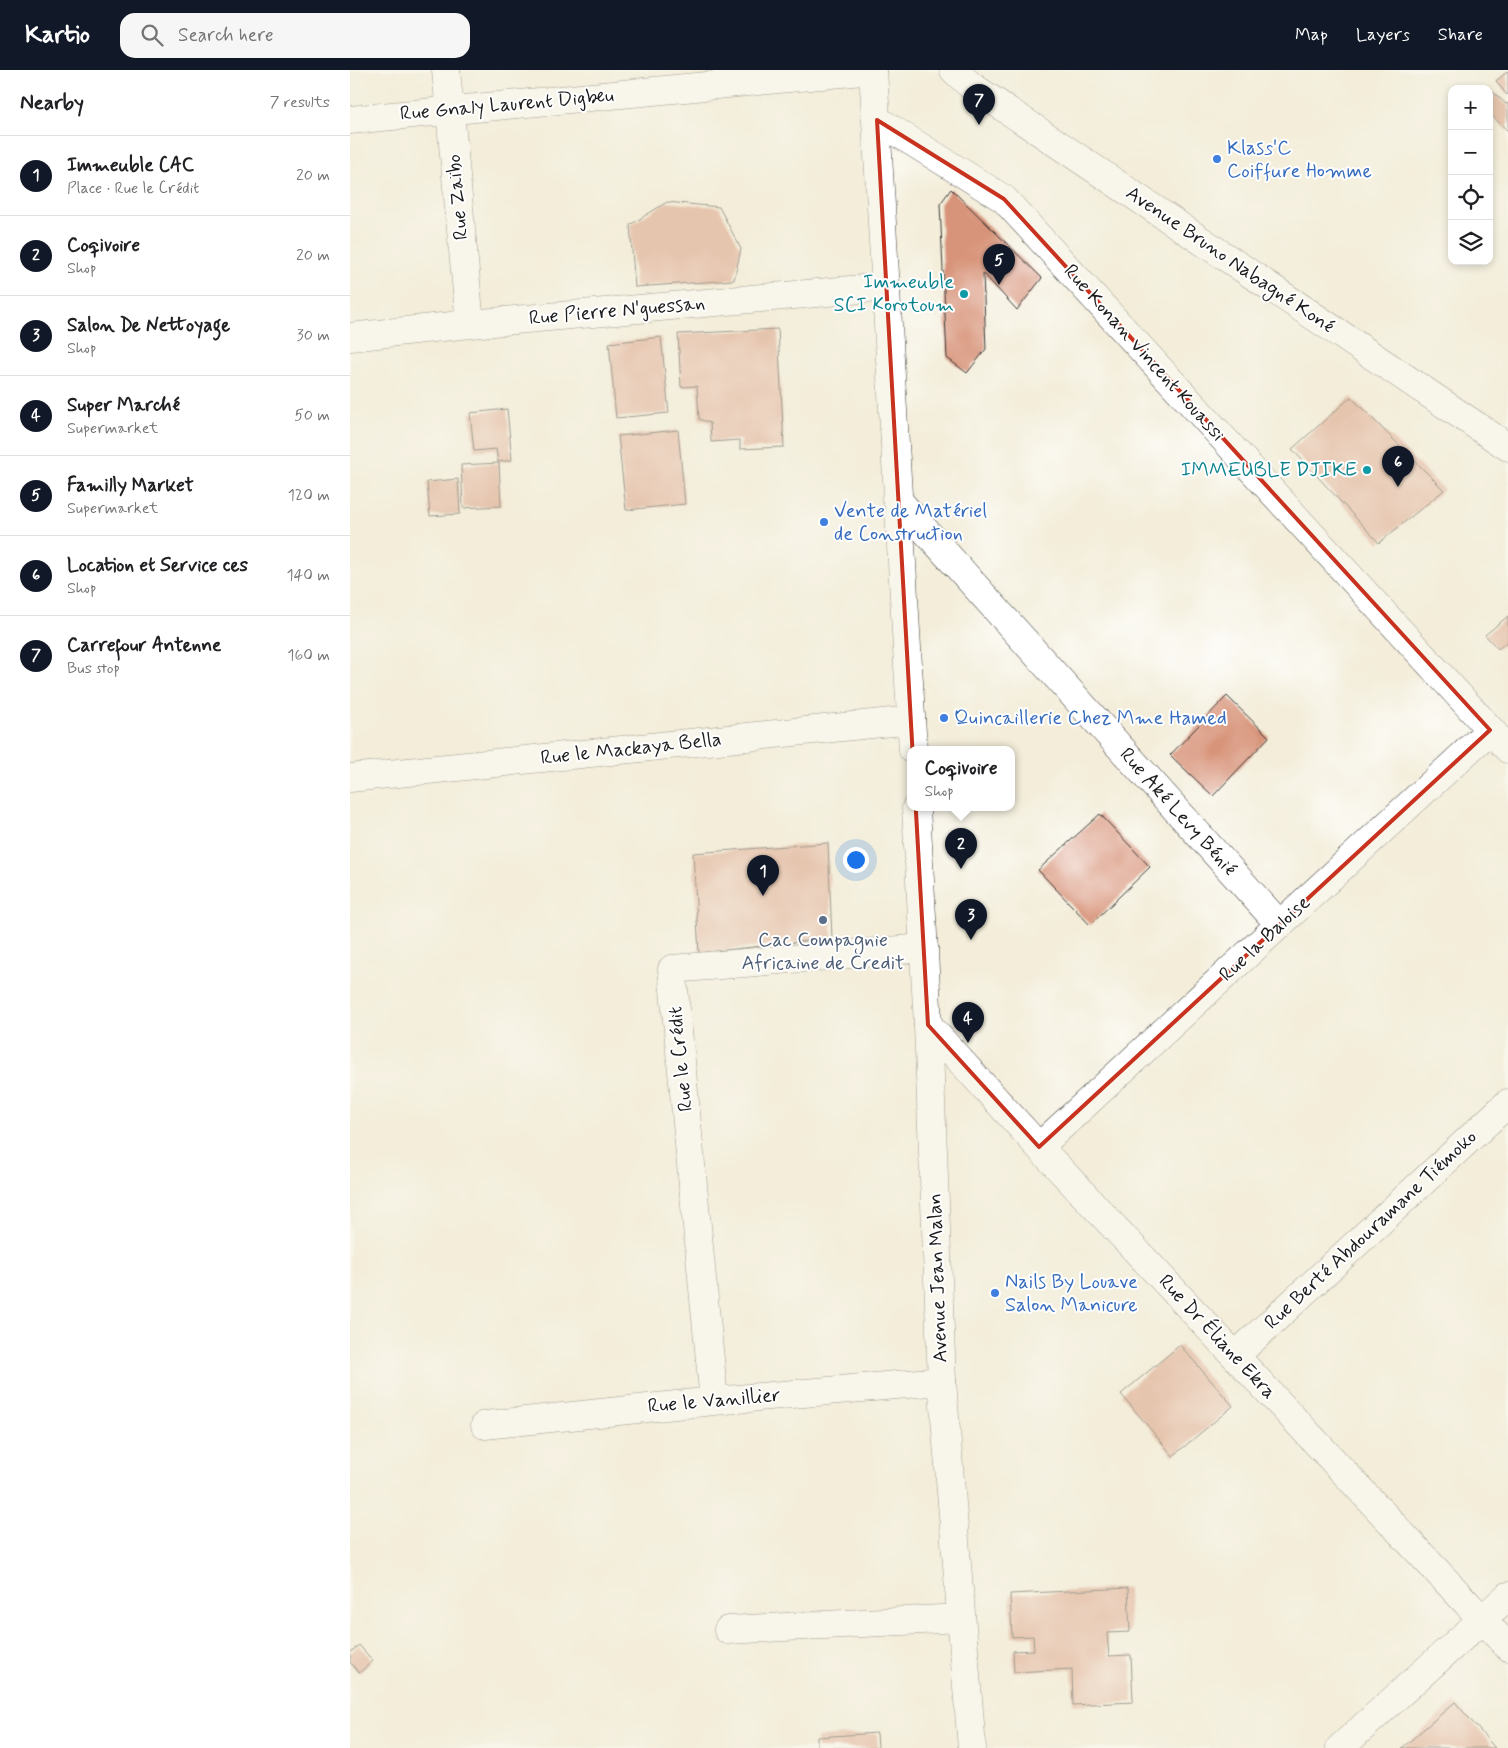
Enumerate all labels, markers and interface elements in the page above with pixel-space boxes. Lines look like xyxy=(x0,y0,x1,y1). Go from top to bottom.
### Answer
search box xyxy=(120,13,470,58)
text: Kartio xyxy=(25,20,90,51)
icon: search xyxy=(138,21,166,49)
text: Search here xyxy=(178,23,274,48)
text: Map xyxy=(1295,23,1328,47)
text: Layers xyxy=(1356,23,1410,47)
text: Share xyxy=(1438,23,1483,47)
street label: Rue Gnaly Laurent Digbeu xyxy=(399,82,615,128)
pin: 7 xyxy=(963,84,995,125)
map controls xyxy=(1448,85,1493,265)
button: + xyxy=(1448,85,1493,130)
text: Nearby xyxy=(20,89,84,117)
text: 7 results xyxy=(270,92,330,113)
button: − xyxy=(1448,130,1493,175)
place label: Klass'C Coiffure Homme xyxy=(1227,135,1372,185)
text: Immeuble CAC xyxy=(67,153,194,178)
street label: Rue Zaïbo xyxy=(441,153,475,241)
marker: Klass'C Coiffure Homme xyxy=(1211,153,1223,165)
text: 1 xyxy=(32,165,40,186)
text: 20 m xyxy=(296,165,330,186)
button: locate xyxy=(1448,175,1493,220)
text: Place · Rue le Crédit xyxy=(67,178,199,199)
street label: Avenue Bruno Nabagné Koné xyxy=(1120,180,1340,341)
button: layers xyxy=(1448,220,1493,265)
text: Coqivoire xyxy=(67,233,140,258)
pin: 5 xyxy=(983,244,1015,285)
text: 2 xyxy=(32,245,40,266)
text: 20 m xyxy=(296,245,330,266)
text: Shop xyxy=(67,258,96,279)
street label: Rue Konan Vincent Kouassi xyxy=(1057,258,1231,448)
place label: Immeuble SCI Korotoum xyxy=(834,269,954,319)
marker: Immeuble SCI Korotoum xyxy=(958,288,970,300)
street label: Rue Pierre N'guessan xyxy=(528,290,706,332)
text: Salon De Nettoyage xyxy=(67,313,230,338)
text: 3 xyxy=(32,325,40,346)
text: 30 m xyxy=(297,325,330,346)
text: Shop xyxy=(67,338,96,359)
text: Super Marché xyxy=(67,393,180,418)
text: 4 xyxy=(31,405,41,426)
text: 50 m xyxy=(294,405,330,426)
text: Supermarket xyxy=(67,418,158,439)
pin: 6 xyxy=(1382,446,1414,487)
place label: IMMEUBLE DJIKE xyxy=(1181,457,1357,484)
marker: IMMEUBLE DJIKE xyxy=(1361,464,1373,476)
text: Familly Market xyxy=(67,473,194,498)
text: 5 xyxy=(31,485,41,506)
text: 120 m xyxy=(288,485,330,506)
text: Supermarket xyxy=(67,498,158,519)
place label: Vente de Matériel de Construction xyxy=(834,498,987,548)
marker: Vente de Matériel de Construction xyxy=(818,516,830,528)
text: Location et Service ces xyxy=(67,553,248,578)
text: 6 xyxy=(32,565,40,586)
text: 140 m xyxy=(286,565,330,586)
text: Shop xyxy=(67,578,96,599)
text: Carrefour Antenne xyxy=(67,633,221,658)
text: 7 xyxy=(31,645,41,666)
text: 160 m xyxy=(287,645,330,666)
text: Bus stop xyxy=(67,658,120,679)
place label: Quincaillerie Chez Mme Hamed xyxy=(954,705,1227,732)
marker: Quincaillerie Chez Mme Hamed xyxy=(938,712,950,724)
street label: Rue le Mackaya Bella xyxy=(539,726,723,772)
street label: Rue Aké Levy Bénié xyxy=(1113,742,1243,882)
popup xyxy=(907,746,1015,811)
text: Coqivoire xyxy=(924,756,998,781)
text: Shop xyxy=(924,781,954,802)
pin: 2 xyxy=(945,828,977,869)
your location xyxy=(843,847,869,873)
pin: 1 xyxy=(747,855,779,896)
street label: Rue la Baloise xyxy=(1214,890,1316,988)
pin: 3 xyxy=(955,899,987,940)
marker: Cac Compagnie Africaine de Credit xyxy=(817,914,829,926)
place label: Cac Compagnie Africaine de Credit xyxy=(741,927,905,977)
pin: 4 xyxy=(952,1002,984,1043)
street label: Rue le Crédit xyxy=(662,1005,700,1113)
street label: Rue Berté Abdouramane Tiémoko xyxy=(1259,1124,1483,1336)
street label: Avenue Jean Malan xyxy=(922,1193,954,1363)
place label: Nails By Louave Salon Manicure xyxy=(1005,1269,1138,1319)
street label: Rue Dr Éliane Ekra xyxy=(1152,1269,1282,1405)
marker: Nails By Louave Salon Manicure xyxy=(989,1287,1001,1299)
street label: Rue le Vanillier xyxy=(647,1382,781,1420)

